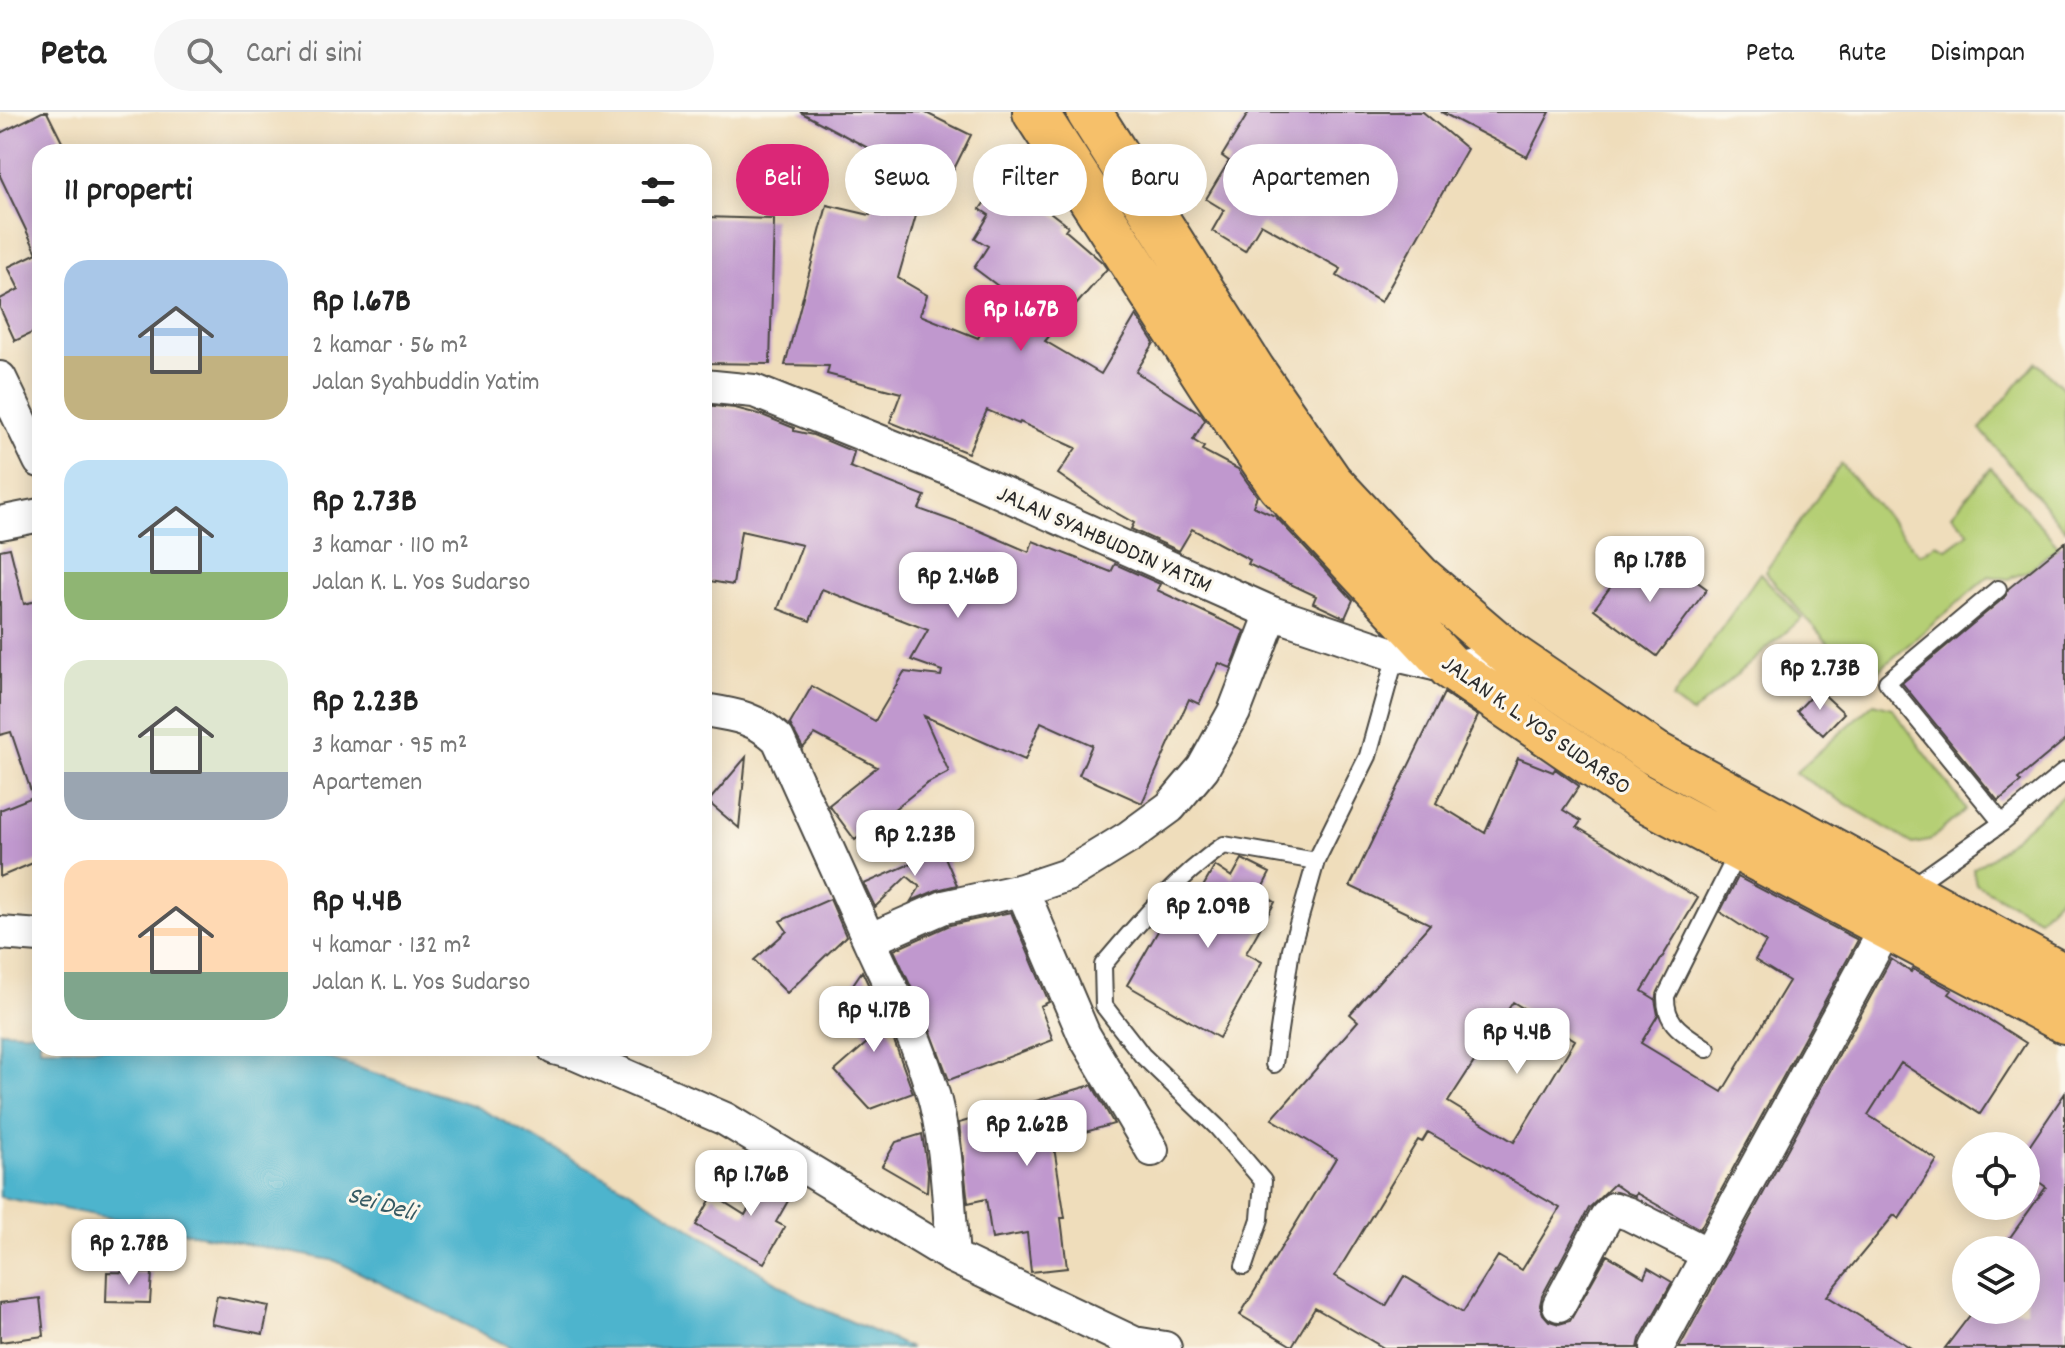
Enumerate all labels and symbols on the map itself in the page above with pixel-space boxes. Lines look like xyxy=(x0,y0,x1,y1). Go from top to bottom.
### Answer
pin: Rp 1.67B xyxy=(938,285,1104,353)
street label: JALAN SYAHBUDDIN YATIM xyxy=(991,478,1217,604)
pin: Rp 1.78B xyxy=(1567,536,1733,604)
pin: Rp 2.46B xyxy=(875,552,1041,620)
pin: Rp 2.73B xyxy=(1737,644,1903,712)
street label: JALAN K. L. YOS SUDARSO xyxy=(1434,648,1637,805)
pin: Rp 2.23B xyxy=(832,810,998,878)
pin: Rp 2.09B xyxy=(1125,882,1291,950)
pin: Rp 4.17B xyxy=(791,986,957,1054)
pin: Rp 4.4B xyxy=(1443,1008,1591,1076)
pin: Rp 2.62B xyxy=(944,1100,1110,1168)
pin: Rp 1.76B xyxy=(668,1150,834,1218)
water label: Sei Deli xyxy=(343,1178,424,1234)
pin: Rp 2.78B xyxy=(46,1219,212,1287)

